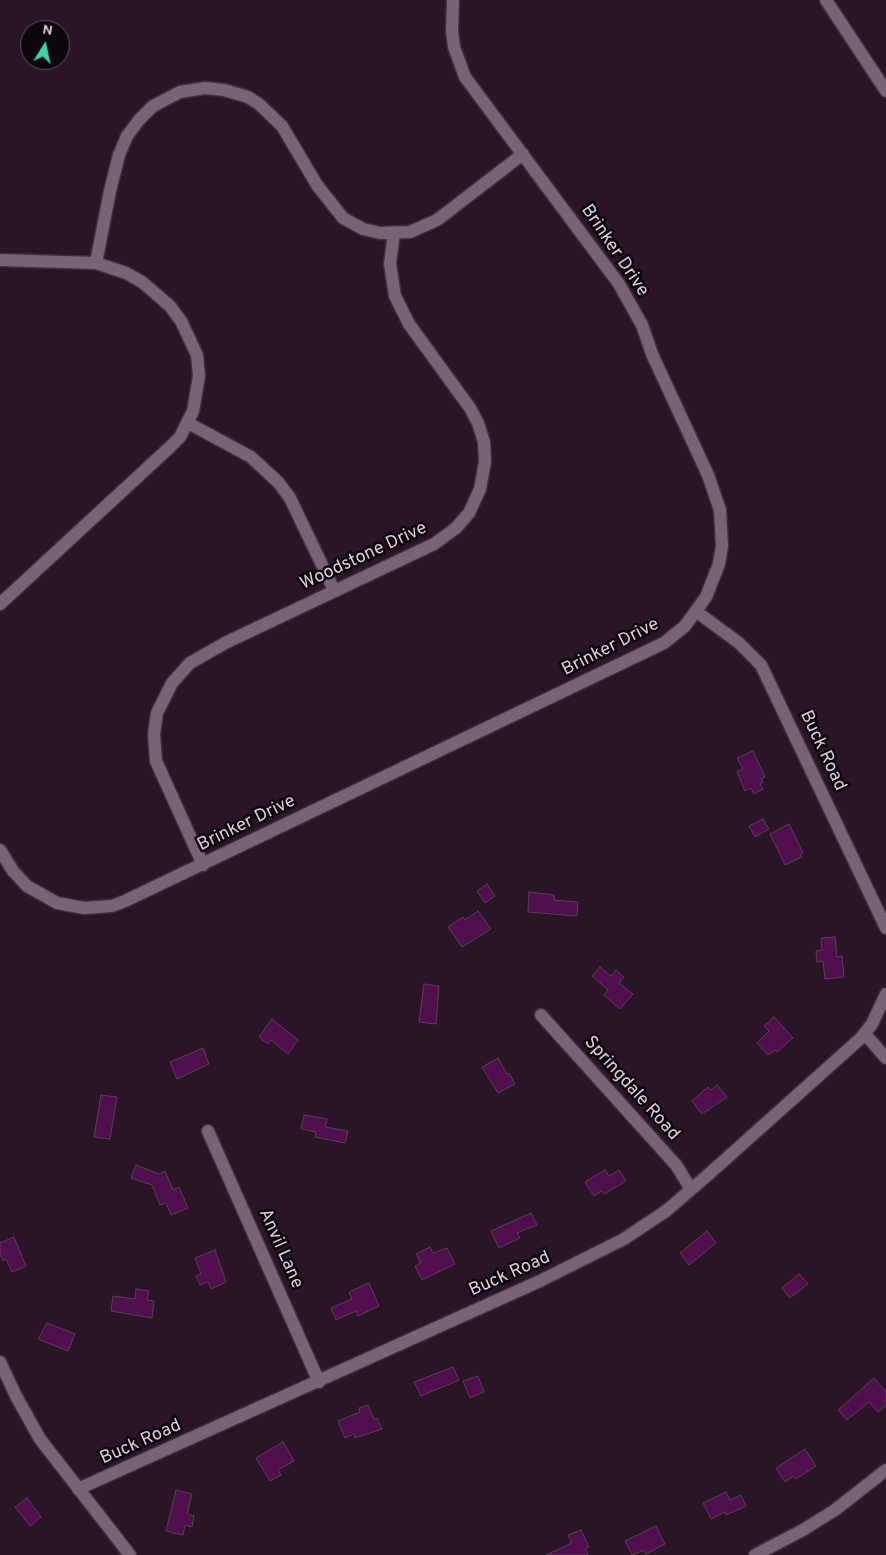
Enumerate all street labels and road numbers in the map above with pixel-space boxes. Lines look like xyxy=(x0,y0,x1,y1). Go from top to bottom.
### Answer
street label: Brinker Drive xyxy=(575,201,653,301)
street label: Woodstone Drive xyxy=(297,518,431,596)
street label: Brinker Drive xyxy=(559,614,663,682)
street label: Buck Road xyxy=(794,707,850,795)
street label: Brinker Drive xyxy=(195,791,299,857)
street label: Springdale Road xyxy=(579,1032,683,1146)
street label: Anvil Lane xyxy=(253,1206,307,1292)
street label: Buck Road xyxy=(466,1248,554,1302)
street label: Buck Road xyxy=(97,1416,185,1470)

